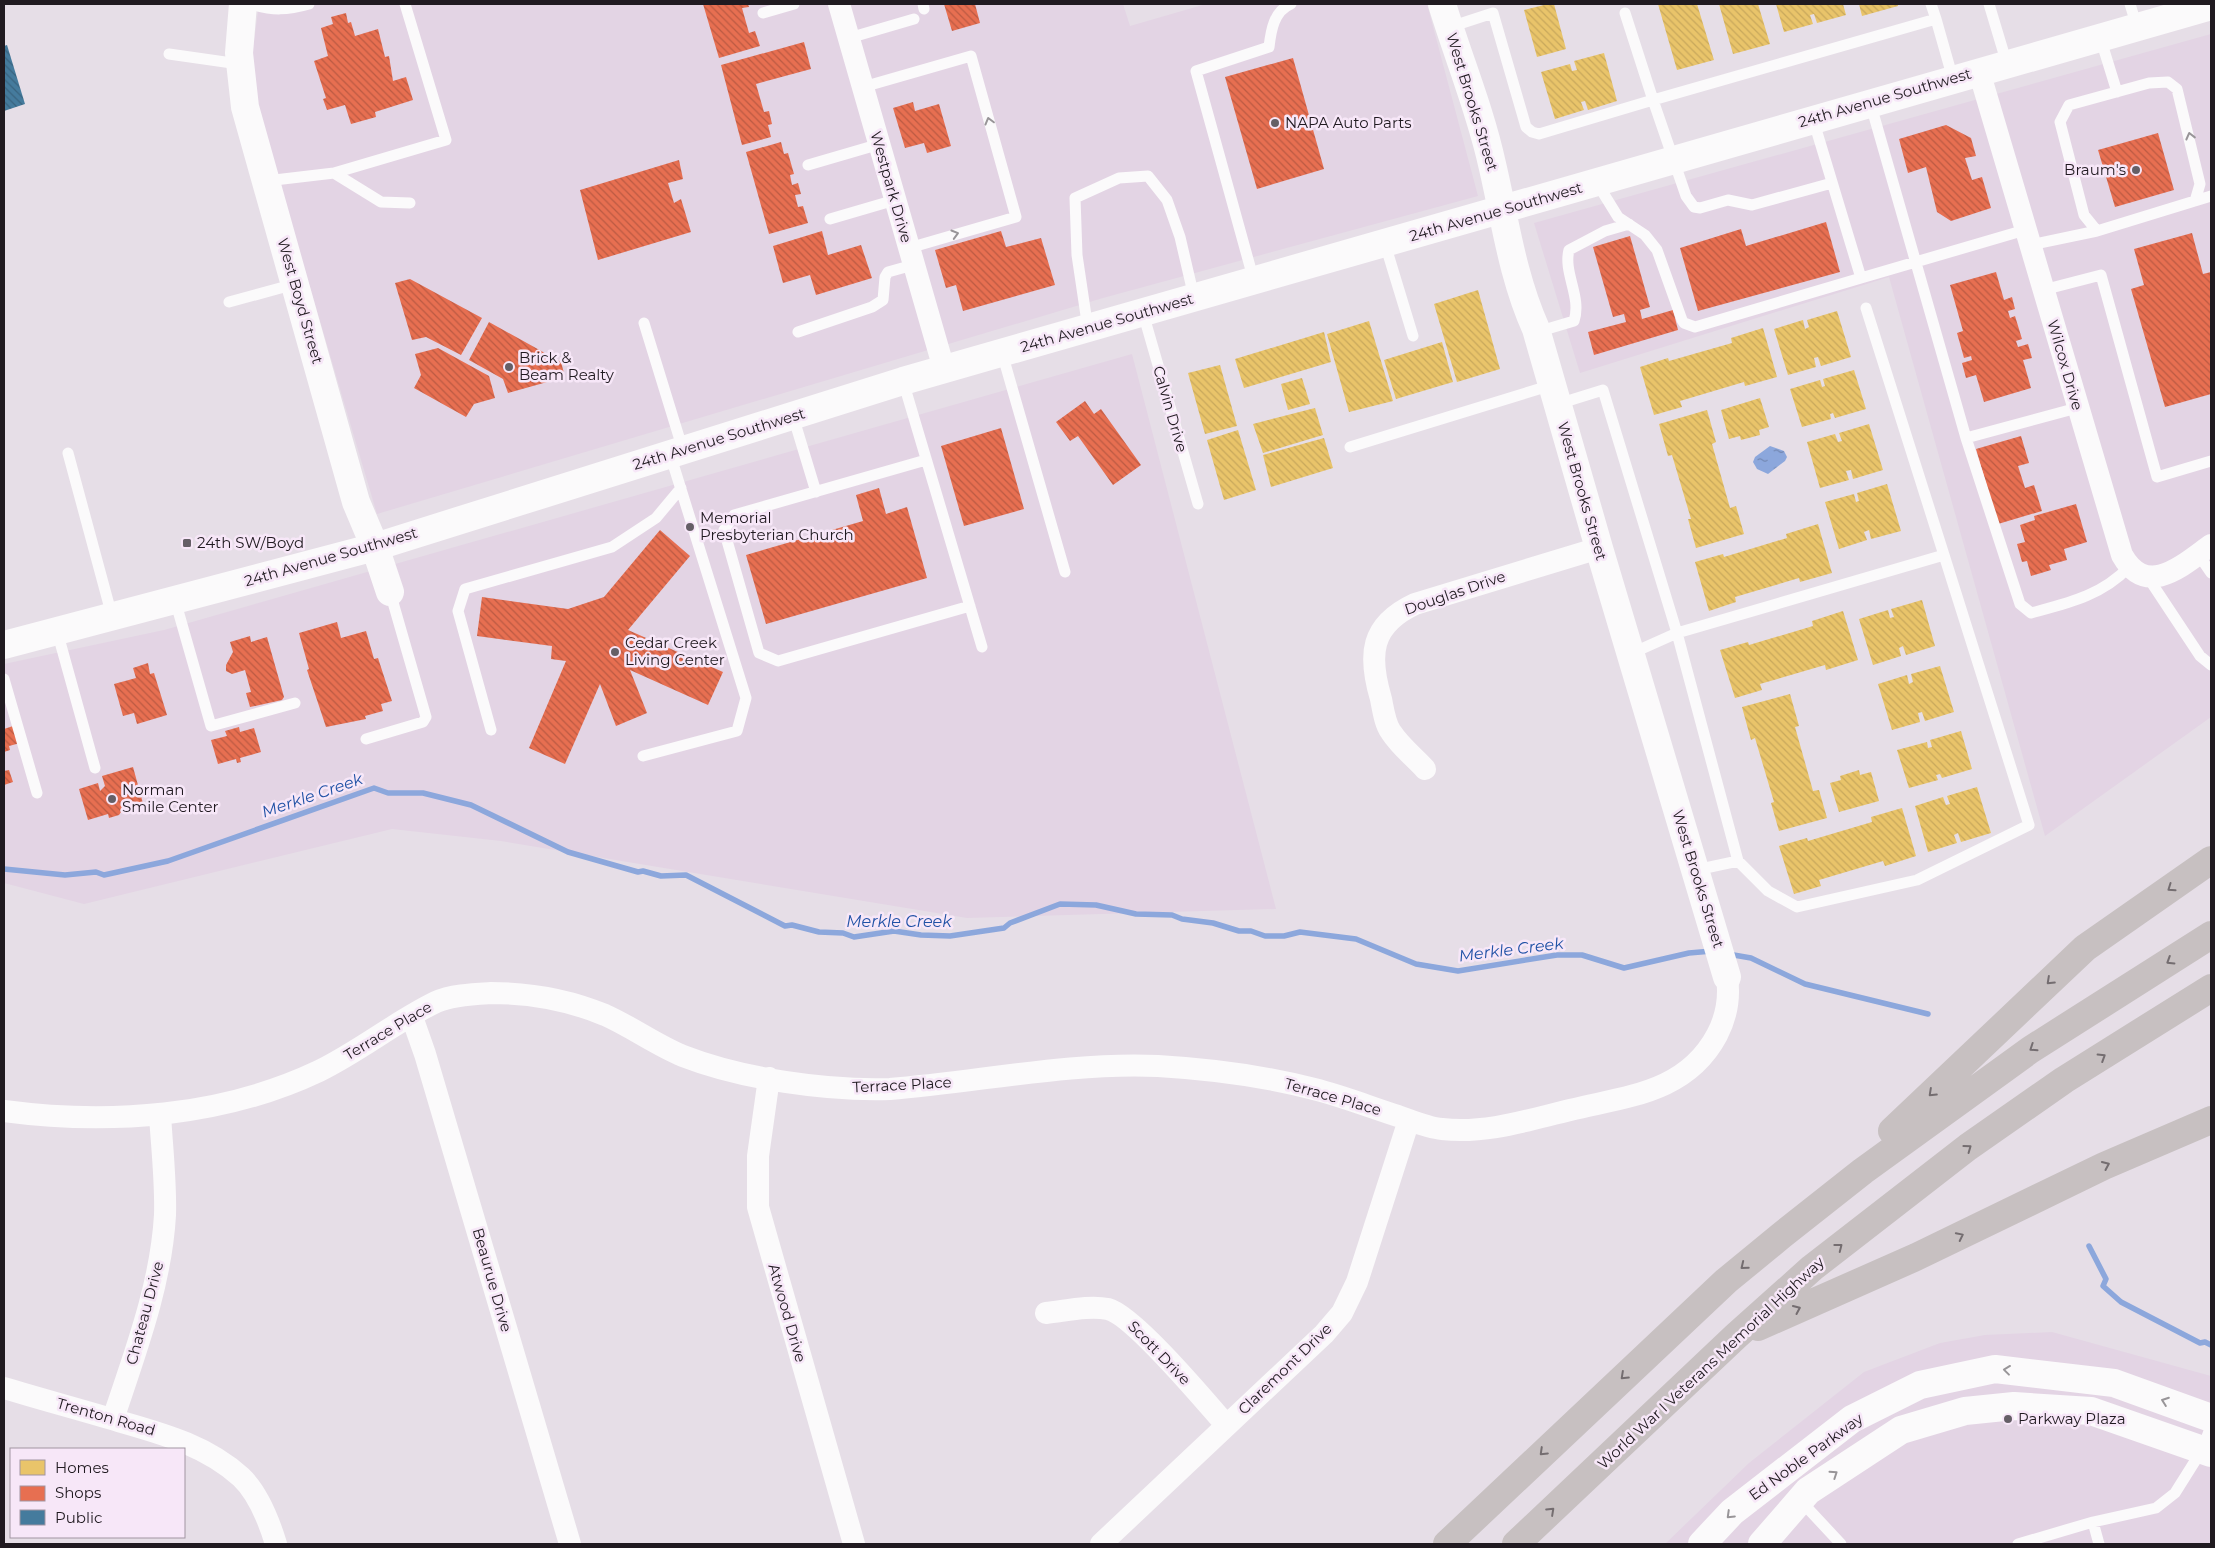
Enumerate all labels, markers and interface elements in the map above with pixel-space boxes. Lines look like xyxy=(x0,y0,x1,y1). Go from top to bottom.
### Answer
street label: West Brooks Street xyxy=(1442,30,1503,173)
street label: 24th Avenue Southwest xyxy=(1796,64,1974,131)
place label: NAPA Auto Parts xyxy=(1285,113,1412,132)
one-way arrow xyxy=(984,117,995,126)
marker: NAPA Auto Parts xyxy=(1269,117,1281,129)
street label: Westpark Drive xyxy=(866,129,917,245)
one-way arrow xyxy=(2185,132,2196,141)
place label: Braum's xyxy=(2064,160,2126,179)
marker: Braum's xyxy=(2130,164,2142,176)
street label: 24th Avenue Southwest xyxy=(1407,178,1585,245)
one-way arrow xyxy=(951,230,959,240)
street label: West Boyd Street xyxy=(273,236,328,366)
street label: 24th Avenue Southwest xyxy=(1018,289,1196,356)
street label: Wilcox Drive xyxy=(2044,317,2087,412)
place label: Brick & Beam Realty xyxy=(519,348,615,384)
marker: Brick & Beam Realty xyxy=(503,361,515,373)
street label: Calvin Drive xyxy=(1149,363,1192,454)
street label: 24th Avenue Southwest xyxy=(630,403,807,474)
street label: West Brooks Street xyxy=(1554,419,1611,562)
place label: Memorial Presbyterian Church xyxy=(700,508,854,544)
marker: Memorial Presbyterian Church xyxy=(684,521,696,533)
street label: 24th Avenue Southwest xyxy=(242,523,420,590)
place label: 24th SW/Boyd xyxy=(197,533,304,552)
marker: 24th SW/Boyd xyxy=(181,537,193,549)
street label: Douglas Drive xyxy=(1402,566,1508,619)
place label: Cedar Creek Living Center xyxy=(625,633,725,669)
marker: Cedar Creek Living Center xyxy=(609,646,621,658)
water label: Merkle Creek xyxy=(259,769,367,822)
place label: Norman Smile Center xyxy=(122,780,219,816)
marker: Norman Smile Center xyxy=(106,793,118,805)
street label: West Brooks Street xyxy=(1668,807,1729,950)
one-way arrow xyxy=(2167,882,2177,891)
water label: Merkle Creek xyxy=(846,912,953,931)
water label: Merkle Creek xyxy=(1458,933,1566,965)
one-way arrow xyxy=(2166,954,2175,964)
one-way arrow xyxy=(2046,975,2055,984)
street label: Terrace Place xyxy=(340,997,435,1064)
one-way arrow xyxy=(2029,1042,2038,1051)
one-way arrow xyxy=(2097,1054,2106,1063)
street label: Terrace Place xyxy=(852,1072,952,1097)
street label: Terrace Place xyxy=(1283,1074,1384,1119)
one-way arrow xyxy=(1928,1087,1937,1096)
one-way arrow xyxy=(1962,1145,1972,1154)
one-way arrow xyxy=(2101,1161,2110,1172)
street label: Beaurue Drive xyxy=(469,1226,516,1334)
one-way arrow xyxy=(1954,1232,1963,1242)
one-way arrow xyxy=(1833,1244,1843,1253)
street label: World War I Veterans Memorial Highway xyxy=(1593,1252,1829,1473)
street label: Chateau Drive xyxy=(122,1259,167,1367)
street label: Atwood Drive xyxy=(764,1261,811,1364)
one-way arrow xyxy=(1741,1261,1750,1269)
one-way arrow xyxy=(1792,1305,1801,1316)
street label: Scott Drive xyxy=(1124,1317,1195,1389)
street label: Claremont Drive xyxy=(1234,1319,1336,1418)
one-way arrow xyxy=(2002,1365,2010,1376)
one-way arrow xyxy=(1620,1370,1629,1379)
street label: Trenton Road xyxy=(55,1393,158,1440)
one-way arrow xyxy=(2162,1397,2170,1407)
street label: Ed Noble Parkway xyxy=(1745,1408,1867,1504)
place label: Parkway Plaza xyxy=(2018,1409,2126,1428)
marker: Parkway Plaza xyxy=(2002,1413,2014,1425)
one-way arrow xyxy=(1540,1446,1549,1455)
legend xyxy=(10,1448,185,1538)
text: Homes xyxy=(55,1458,109,1477)
one-way arrow xyxy=(1828,1471,1837,1480)
text: Shops xyxy=(55,1483,101,1502)
text: Public xyxy=(55,1508,103,1527)
one-way arrow xyxy=(1546,1508,1555,1517)
one-way arrow xyxy=(1727,1509,1736,1518)

